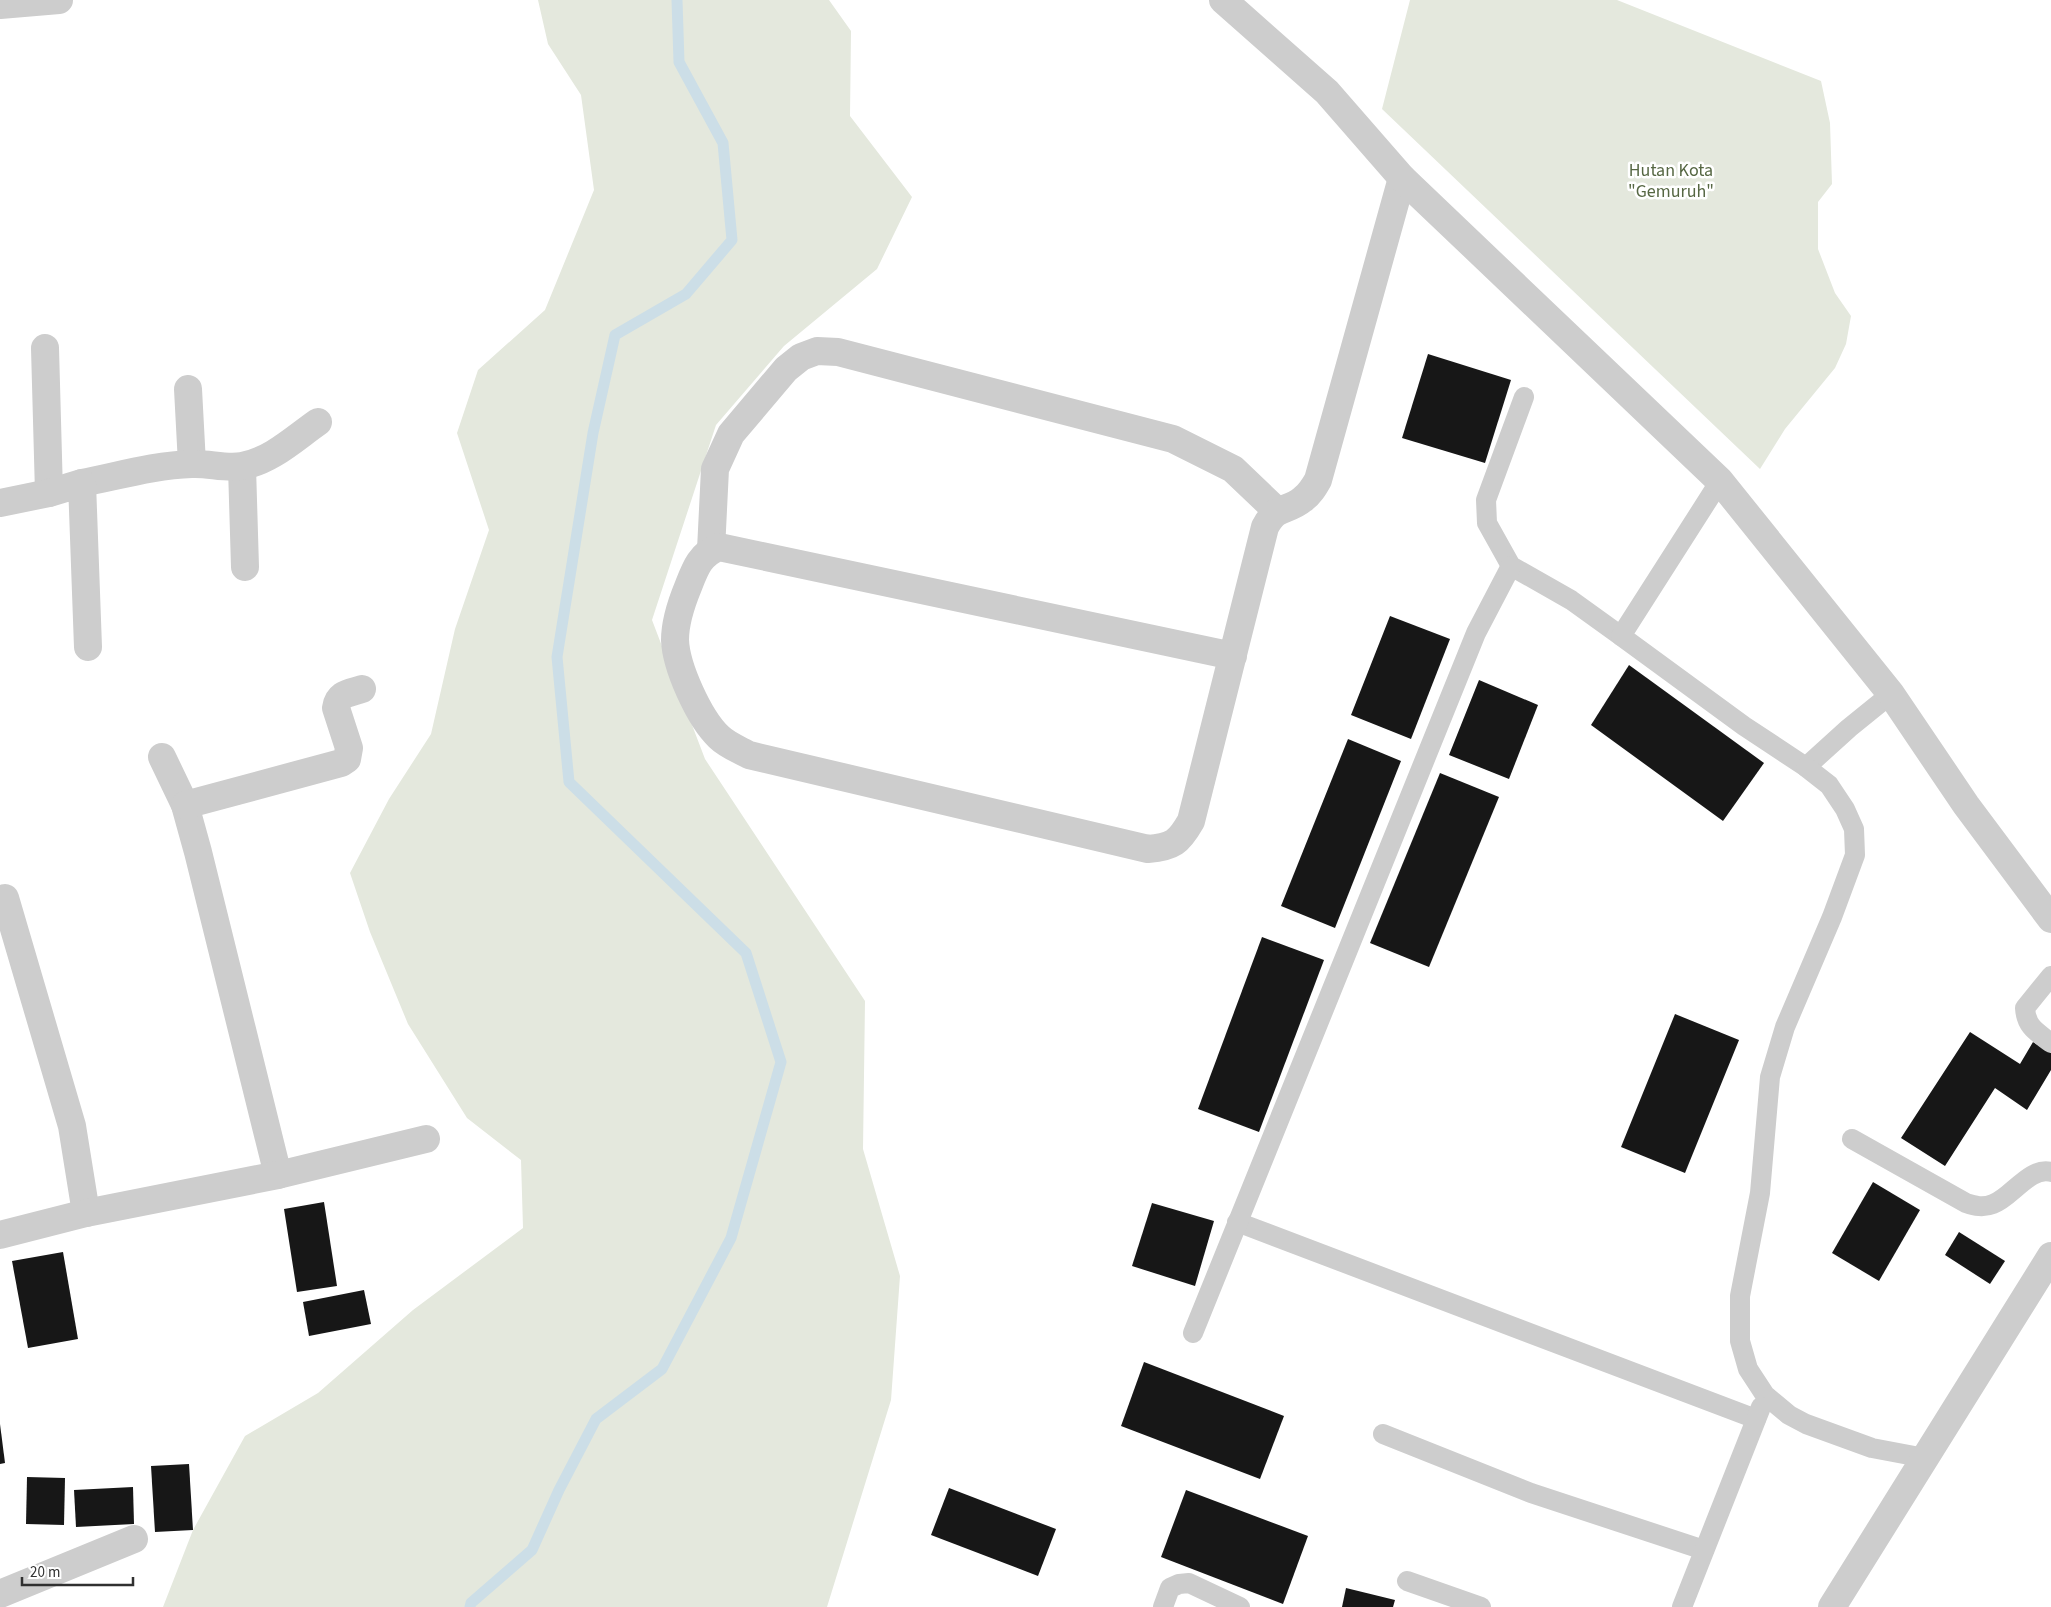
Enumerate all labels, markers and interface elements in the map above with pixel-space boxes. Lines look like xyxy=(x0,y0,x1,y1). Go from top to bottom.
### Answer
park label: Hutan Kota "Gemuruh" xyxy=(1628,158,1714,204)
scale bar xyxy=(22,1554,134,1586)
text: 20 m xyxy=(30,1562,60,1583)

